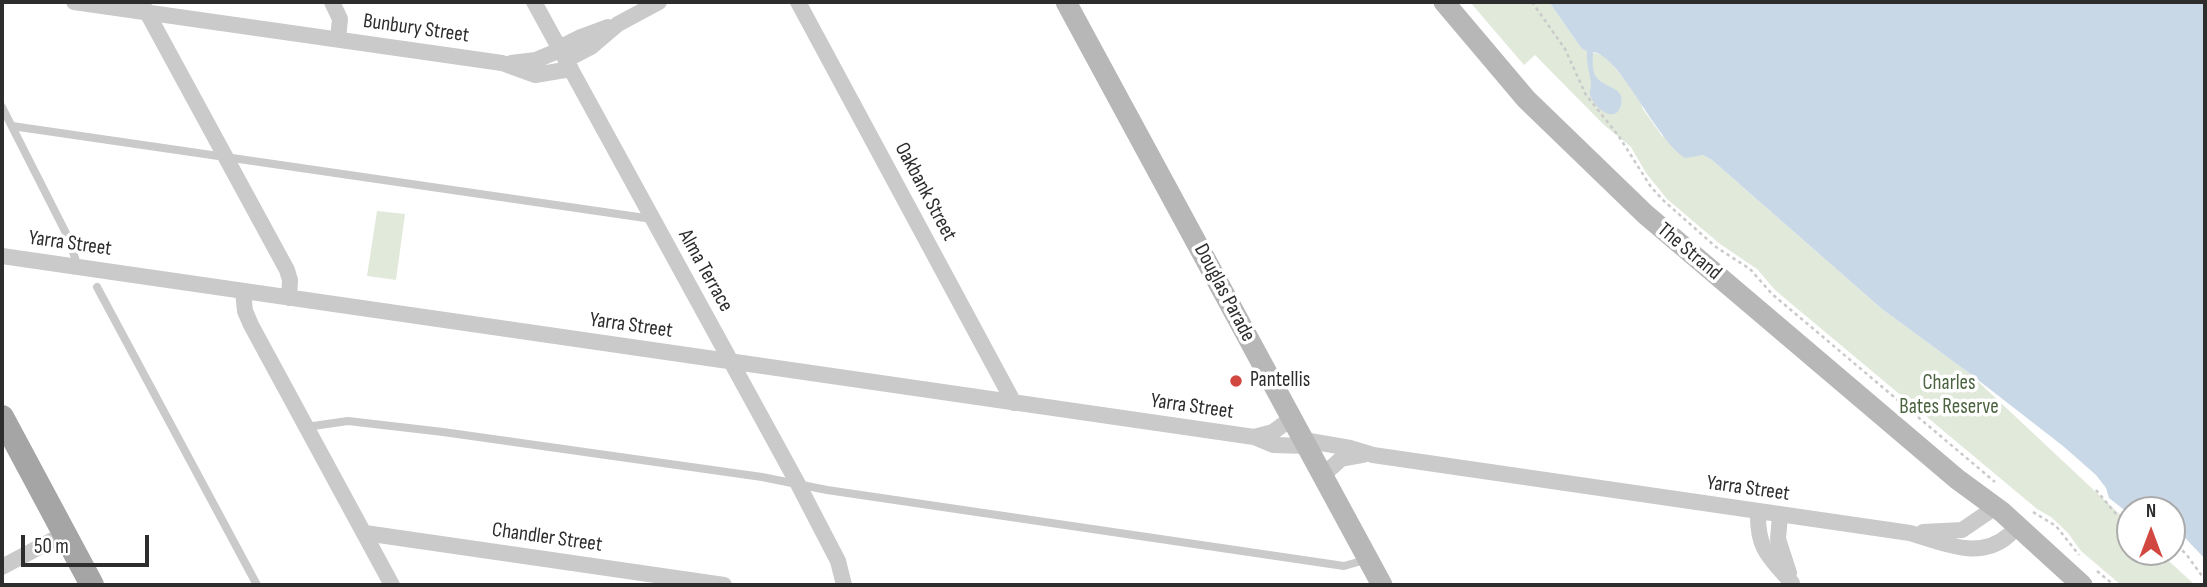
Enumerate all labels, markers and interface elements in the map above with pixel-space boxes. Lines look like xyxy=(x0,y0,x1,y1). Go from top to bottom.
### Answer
street label: Bunbury Street xyxy=(361,9,471,49)
street label: Oakbank Street xyxy=(889,139,961,245)
street label: The Strand xyxy=(1652,218,1726,286)
street label: Alma Terrace xyxy=(672,225,738,317)
street label: Yarra Street xyxy=(27,226,113,262)
street label: Douglas Parade xyxy=(1188,240,1260,346)
street label: Yarra Street xyxy=(588,308,674,344)
place label: Pantellis xyxy=(1250,368,1310,394)
park label: Charles Bates Reserve xyxy=(1899,371,1999,421)
marker: Pantellis xyxy=(1228,373,1244,389)
street label: Yarra Street xyxy=(1149,389,1235,425)
street label: Yarra Street xyxy=(1705,471,1791,507)
north arrow xyxy=(2116,496,2186,566)
text: N xyxy=(2146,500,2156,523)
street label: Chandler Street xyxy=(490,518,604,558)
scale bar xyxy=(24,520,152,564)
text: 50 m xyxy=(34,534,69,559)

